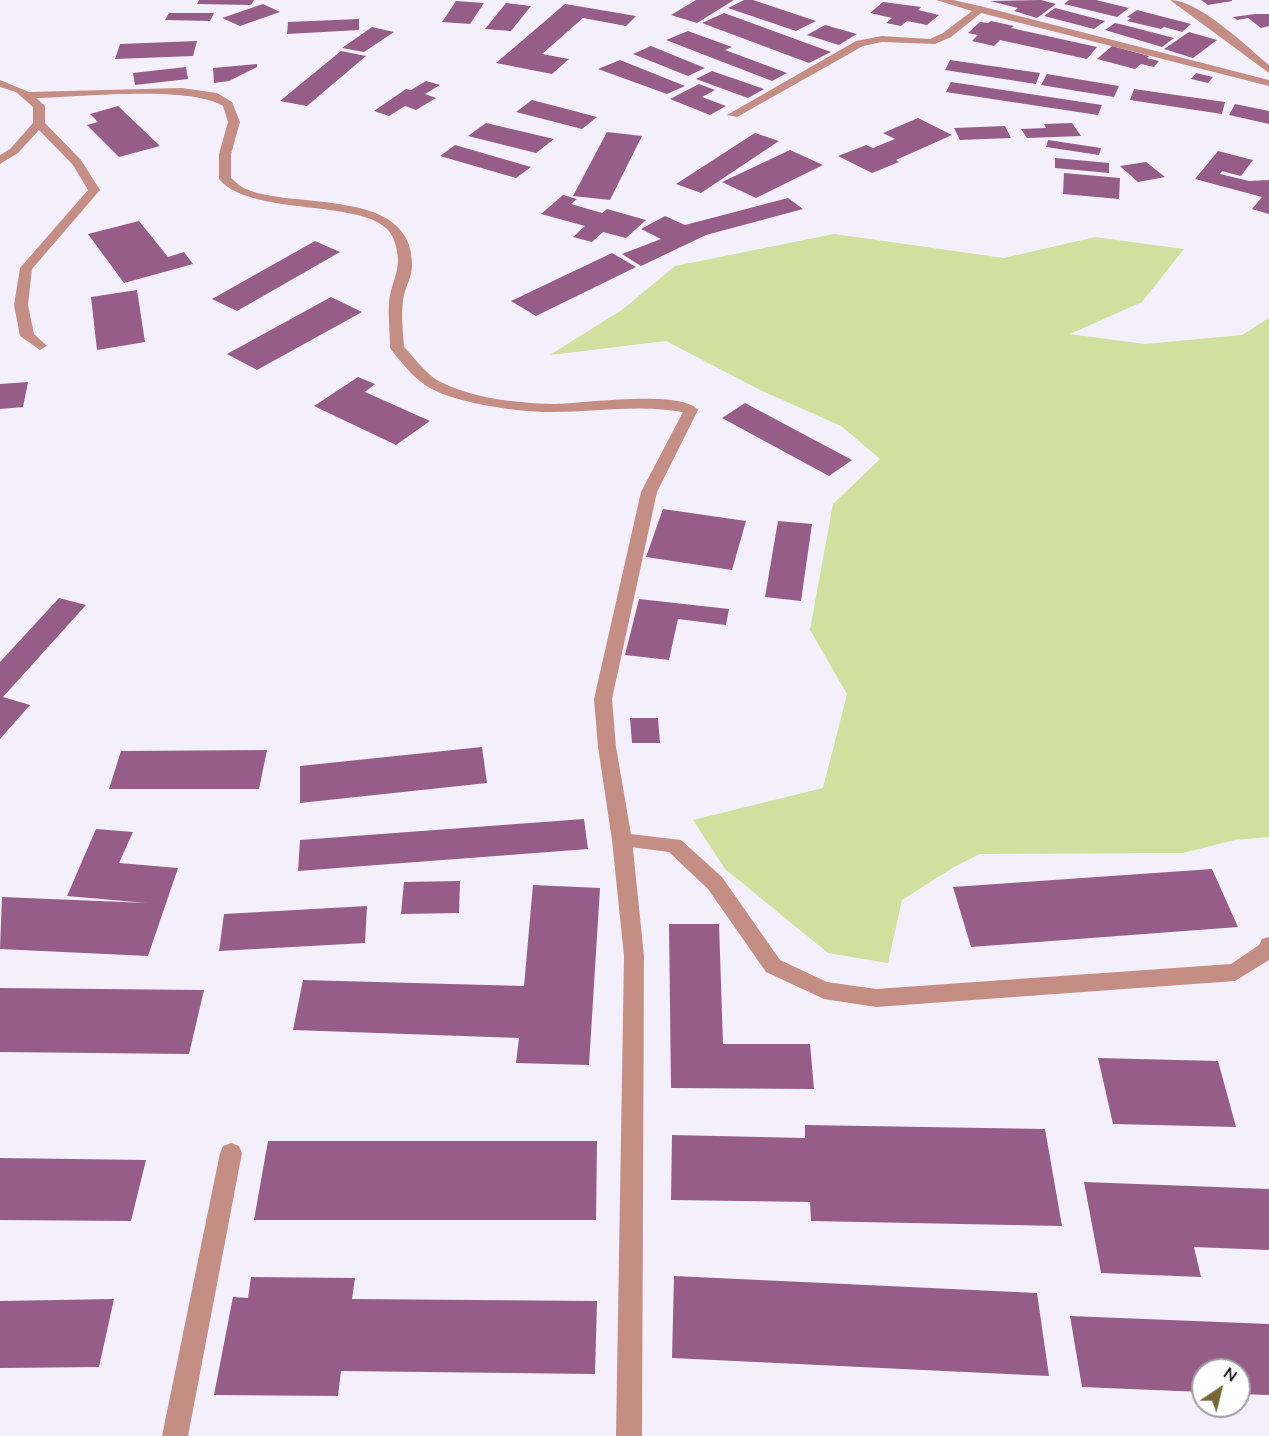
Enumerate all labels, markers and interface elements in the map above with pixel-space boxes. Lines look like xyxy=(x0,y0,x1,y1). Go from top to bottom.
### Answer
north arrow xyxy=(1191,1358,1251,1418)
text: N xyxy=(1219,1362,1241,1387)

